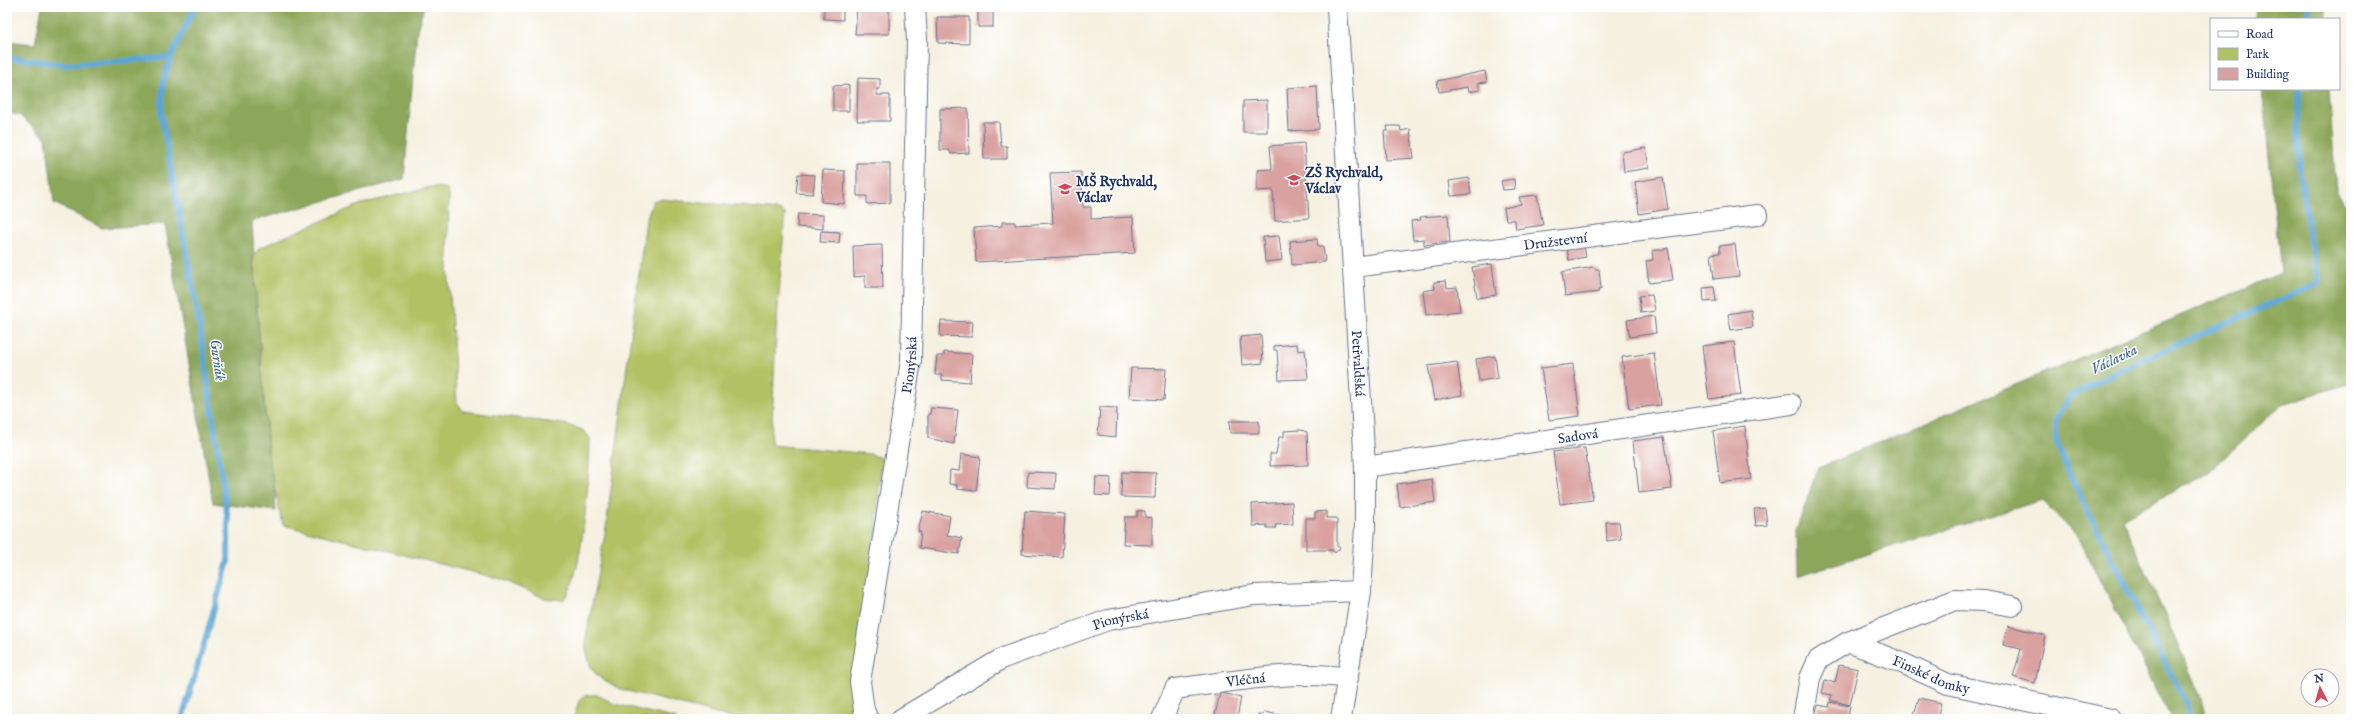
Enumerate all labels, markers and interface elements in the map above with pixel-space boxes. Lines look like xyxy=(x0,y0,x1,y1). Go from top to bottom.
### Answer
legend xyxy=(2210,18,2340,90)
text: Road xyxy=(2246,27,2274,42)
text: Park xyxy=(2246,47,2269,62)
text: Building xyxy=(2246,67,2290,82)
place label: ZŠ Rychvald, Václav xyxy=(1304,163,1383,198)
place label: MŠ Rychvald, Václav xyxy=(1075,172,1157,207)
school or university icon: ZŠ Rychvald, Václav xyxy=(1286,172,1302,188)
school or university icon: MŠ Rychvald, Václav xyxy=(1057,181,1073,197)
street label: Družstevní xyxy=(1523,229,1589,255)
street label: Petřvaldská xyxy=(1347,330,1369,398)
street label: Pionýrská xyxy=(898,335,921,395)
water label: Gurňák xyxy=(205,338,230,382)
water label: Václavka xyxy=(2088,340,2141,379)
street label: Sadová xyxy=(1557,425,1600,448)
street label: Pionýrská xyxy=(1090,605,1151,635)
street label: Finské domky xyxy=(1890,652,1972,698)
north arrow xyxy=(2300,668,2340,708)
street label: Vléčná xyxy=(1224,669,1267,692)
text: N xyxy=(2313,672,2325,687)

